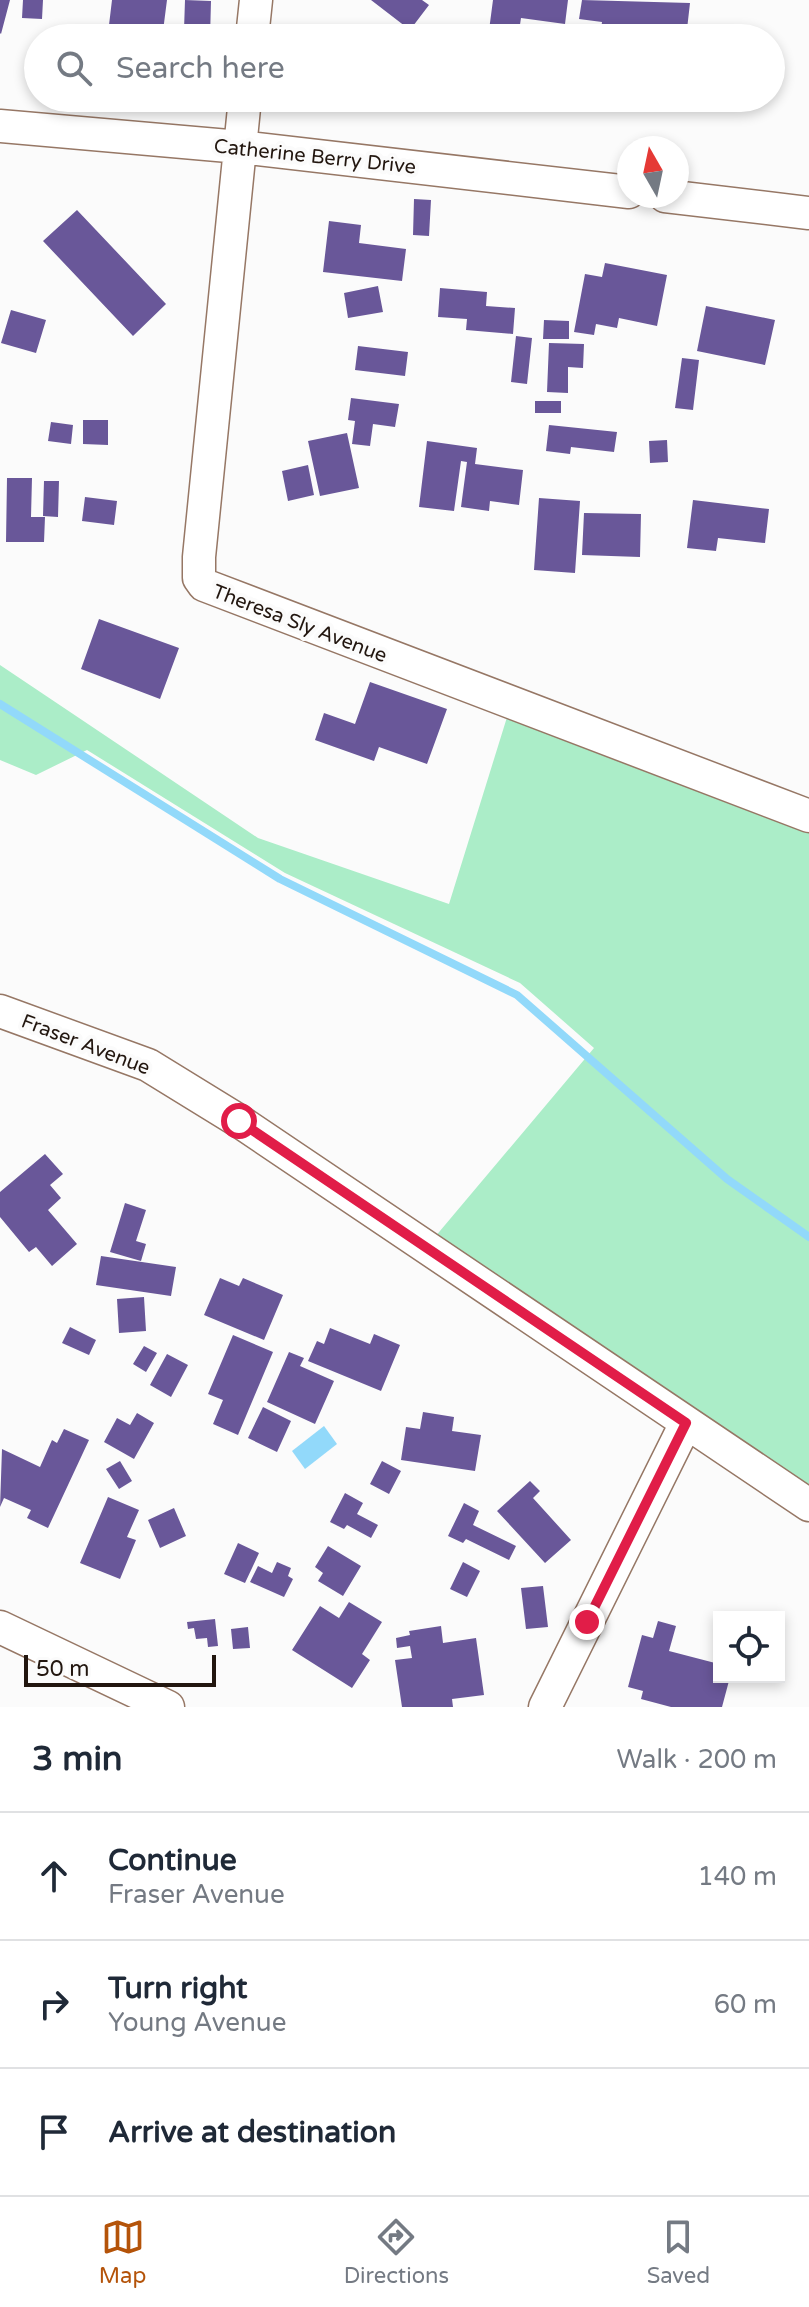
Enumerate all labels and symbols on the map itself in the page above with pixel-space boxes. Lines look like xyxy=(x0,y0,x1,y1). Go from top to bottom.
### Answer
street label: Catherine Berry Drive xyxy=(213,134,417,180)
north arrow xyxy=(617,136,689,208)
street label: Theresa Sly Avenue xyxy=(209,580,390,668)
street label: Fraser Avenue xyxy=(18,1009,153,1080)
route start xyxy=(221,1103,257,1139)
route end xyxy=(569,1604,605,1640)
scale bar xyxy=(24,1651,216,1687)

